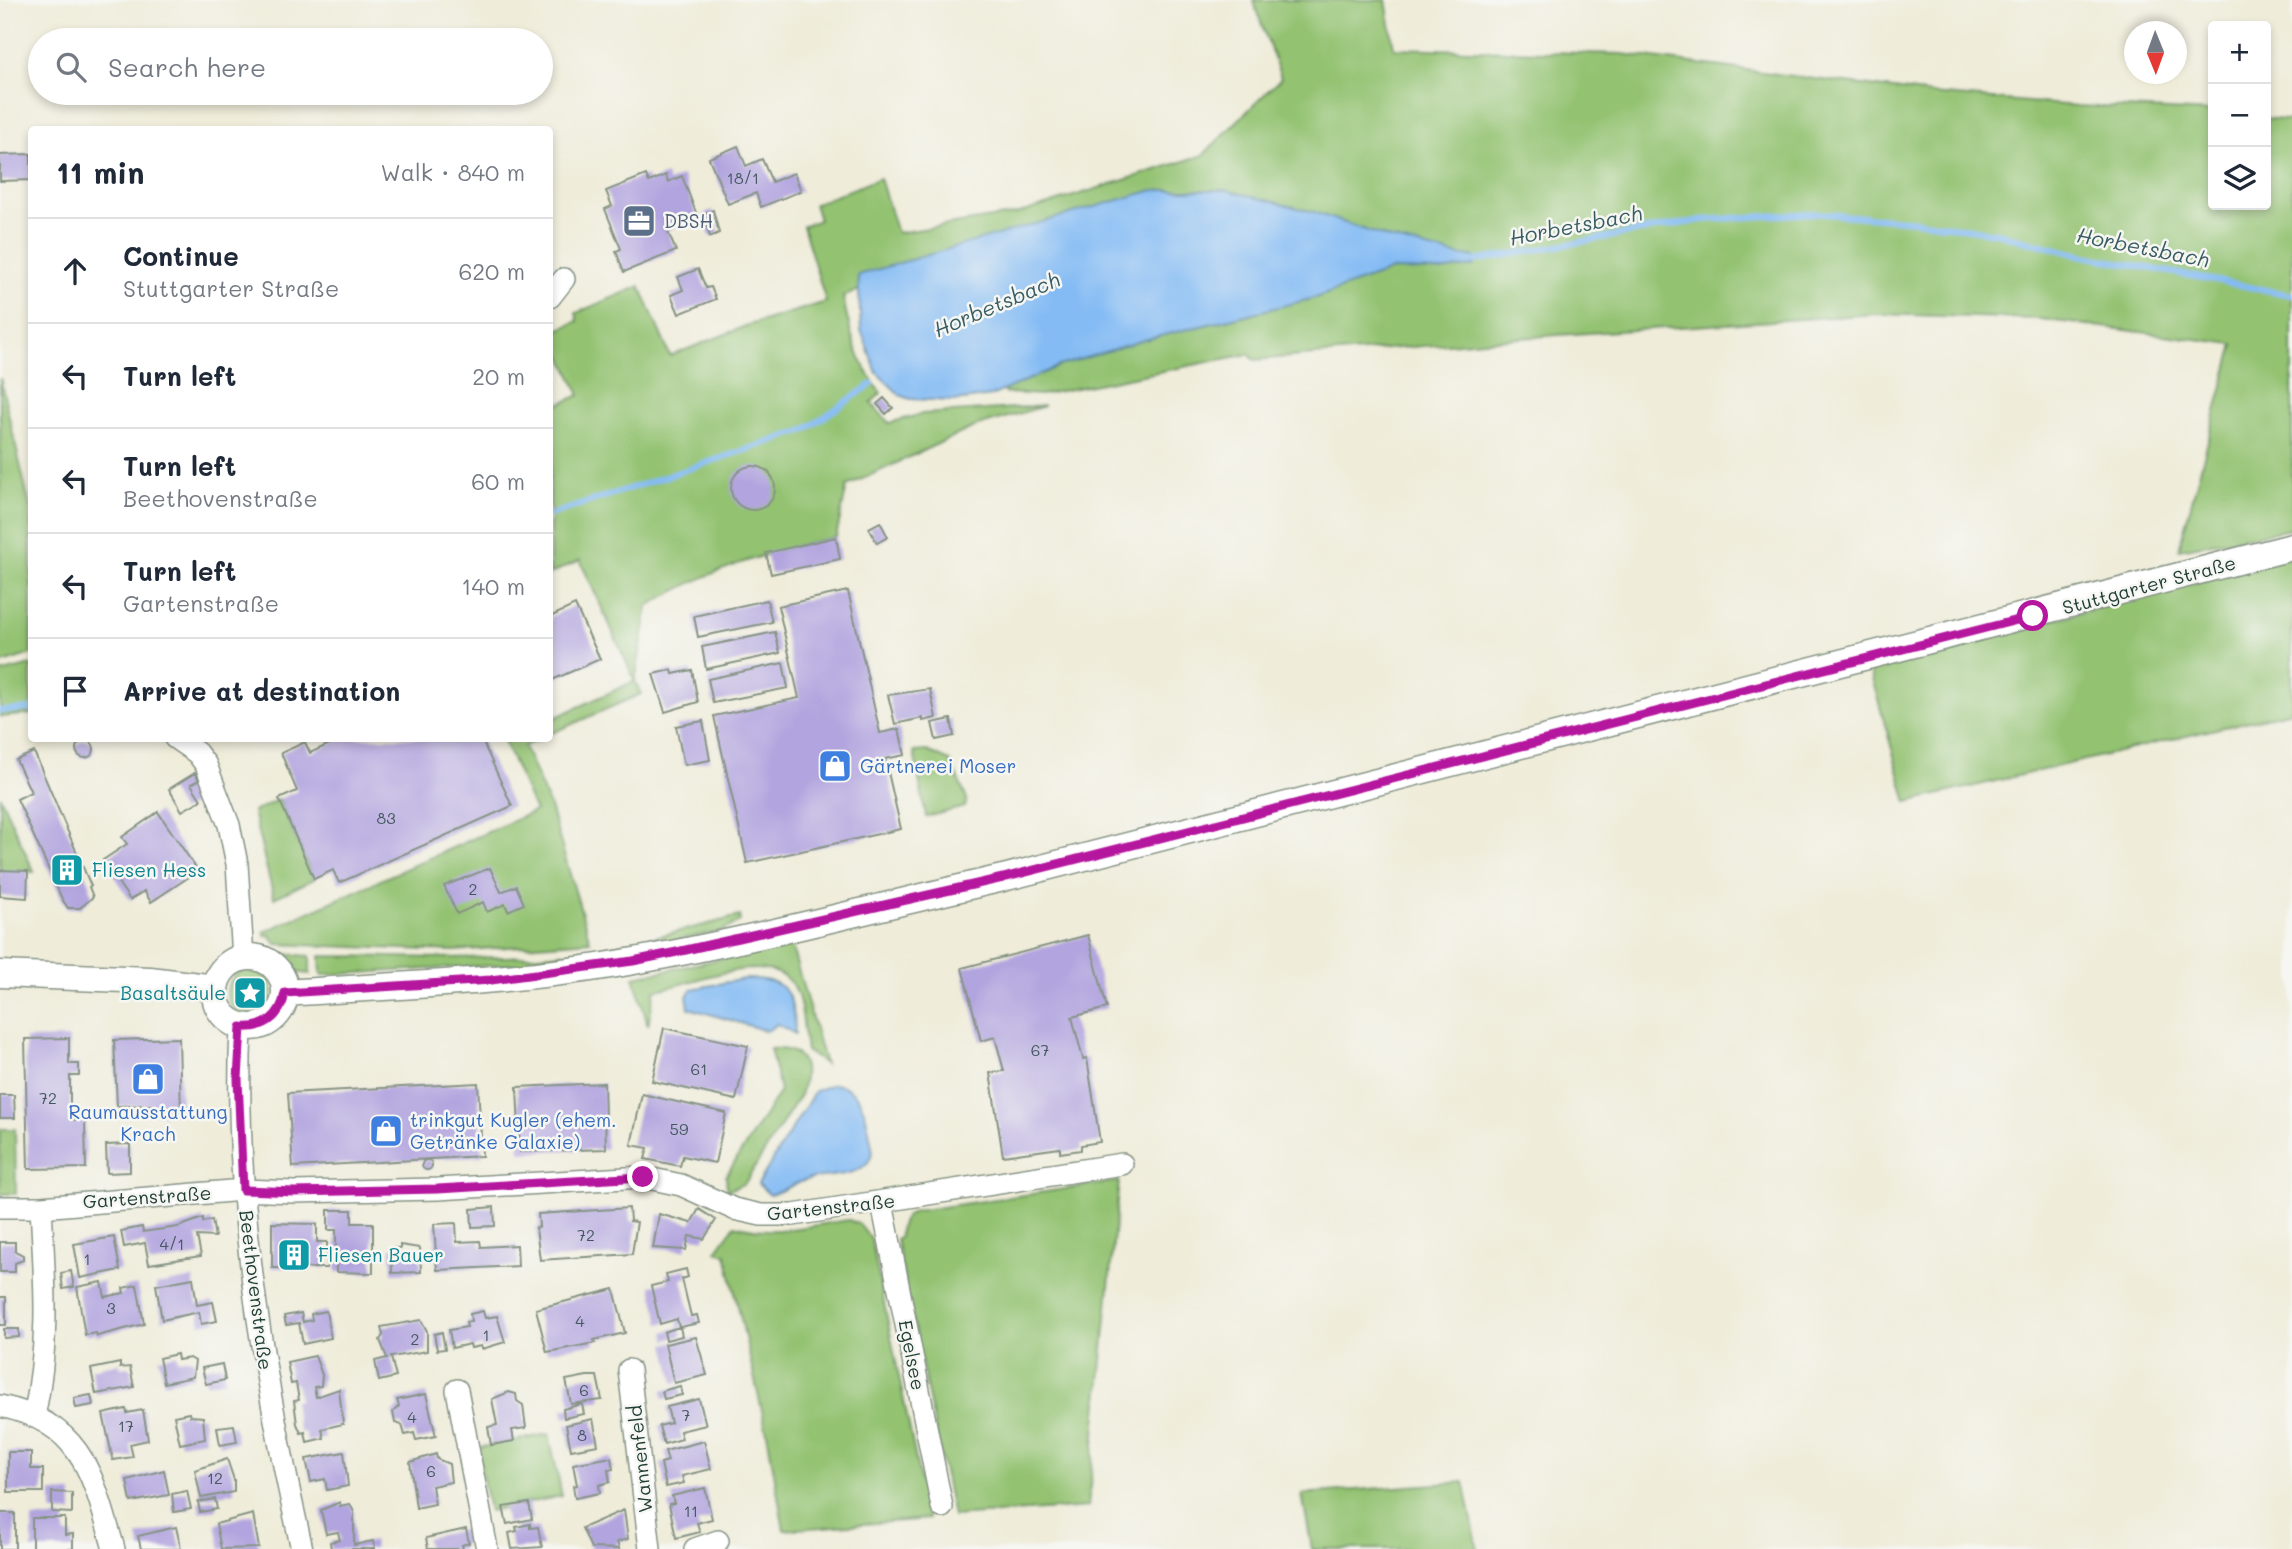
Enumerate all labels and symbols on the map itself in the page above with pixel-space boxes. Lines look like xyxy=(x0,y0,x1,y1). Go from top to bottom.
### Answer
north arrow xyxy=(2124,21,2187,84)
house number: 18/1 xyxy=(727,167,759,188)
water label: Horbetsbach xyxy=(1507,198,1644,251)
office icon: DBSH xyxy=(620,202,658,240)
place label: DBSH xyxy=(664,208,713,233)
water label: Horbetsbach xyxy=(2075,220,2212,273)
water label: Horbetsbach xyxy=(929,265,1064,342)
street label: Stuttgarter Straße xyxy=(2059,549,2238,620)
route start xyxy=(2017,600,2048,631)
shop icon: Gärtnerei Moser xyxy=(816,747,854,785)
place label: Gärtnerei Moser xyxy=(860,753,1016,778)
house number: 83 xyxy=(376,807,396,828)
building icon: Fliesen Hess xyxy=(48,851,86,889)
place label: Fliesen Hess xyxy=(92,857,206,882)
house number: 2 xyxy=(469,878,477,899)
place icon: Basaltsäule xyxy=(231,974,269,1012)
place label: Basaltsäule xyxy=(120,980,226,1005)
house number: 67 xyxy=(1031,1039,1049,1060)
house number: 61 xyxy=(691,1058,707,1079)
shop icon: Raumausstattung Krach xyxy=(129,1060,167,1098)
house number: 72 xyxy=(39,1087,57,1108)
place label: Raumausstattung Krach xyxy=(68,1099,228,1146)
place label: trinkgut Kugler (ehem. Getränke Galaxie) xyxy=(410,1107,617,1154)
shop icon: trinkgut Kugler (ehem. Getränke Galaxie) xyxy=(367,1112,405,1150)
house number: 59 xyxy=(670,1118,688,1139)
route end xyxy=(627,1161,658,1192)
street label: Gartenstraße xyxy=(82,1180,212,1213)
street label: Gartenstraße xyxy=(766,1187,896,1226)
street label: Beethovenstraße xyxy=(234,1209,279,1371)
house number: 72 xyxy=(577,1224,595,1245)
house number: 4/1 xyxy=(160,1233,184,1254)
building icon: Fliesen Bauer xyxy=(275,1236,313,1274)
place label: Fliesen Bauer xyxy=(318,1242,444,1267)
house number: 1 xyxy=(83,1248,91,1269)
house number: 3 xyxy=(106,1297,116,1318)
house number: 4 xyxy=(575,1310,585,1331)
street label: Egelsee xyxy=(893,1318,932,1392)
house number: 1 xyxy=(482,1324,490,1345)
house number: 2 xyxy=(411,1328,419,1349)
house number: 6 xyxy=(579,1379,589,1400)
street label: Wannenfeld xyxy=(621,1404,658,1514)
house number: 7 xyxy=(682,1404,691,1425)
house number: 4 xyxy=(407,1406,417,1427)
house number: 17 xyxy=(118,1415,134,1436)
house number: 8 xyxy=(577,1424,587,1445)
house number: 6 xyxy=(426,1460,436,1481)
house number: 12 xyxy=(207,1467,223,1488)
house number: 11 xyxy=(684,1500,698,1521)

